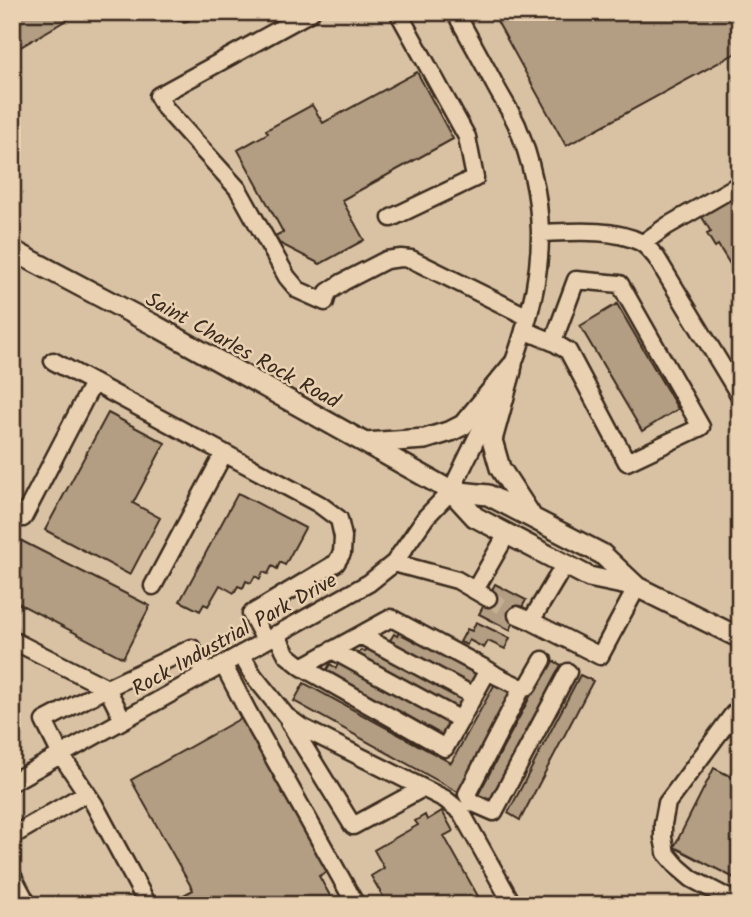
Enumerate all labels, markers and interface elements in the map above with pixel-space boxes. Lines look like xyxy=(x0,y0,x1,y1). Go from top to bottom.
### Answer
street label: Saint Charles Rock Road xyxy=(139,284,346,419)
street label: Rock Industrial Park Drive xyxy=(126,565,344,706)

